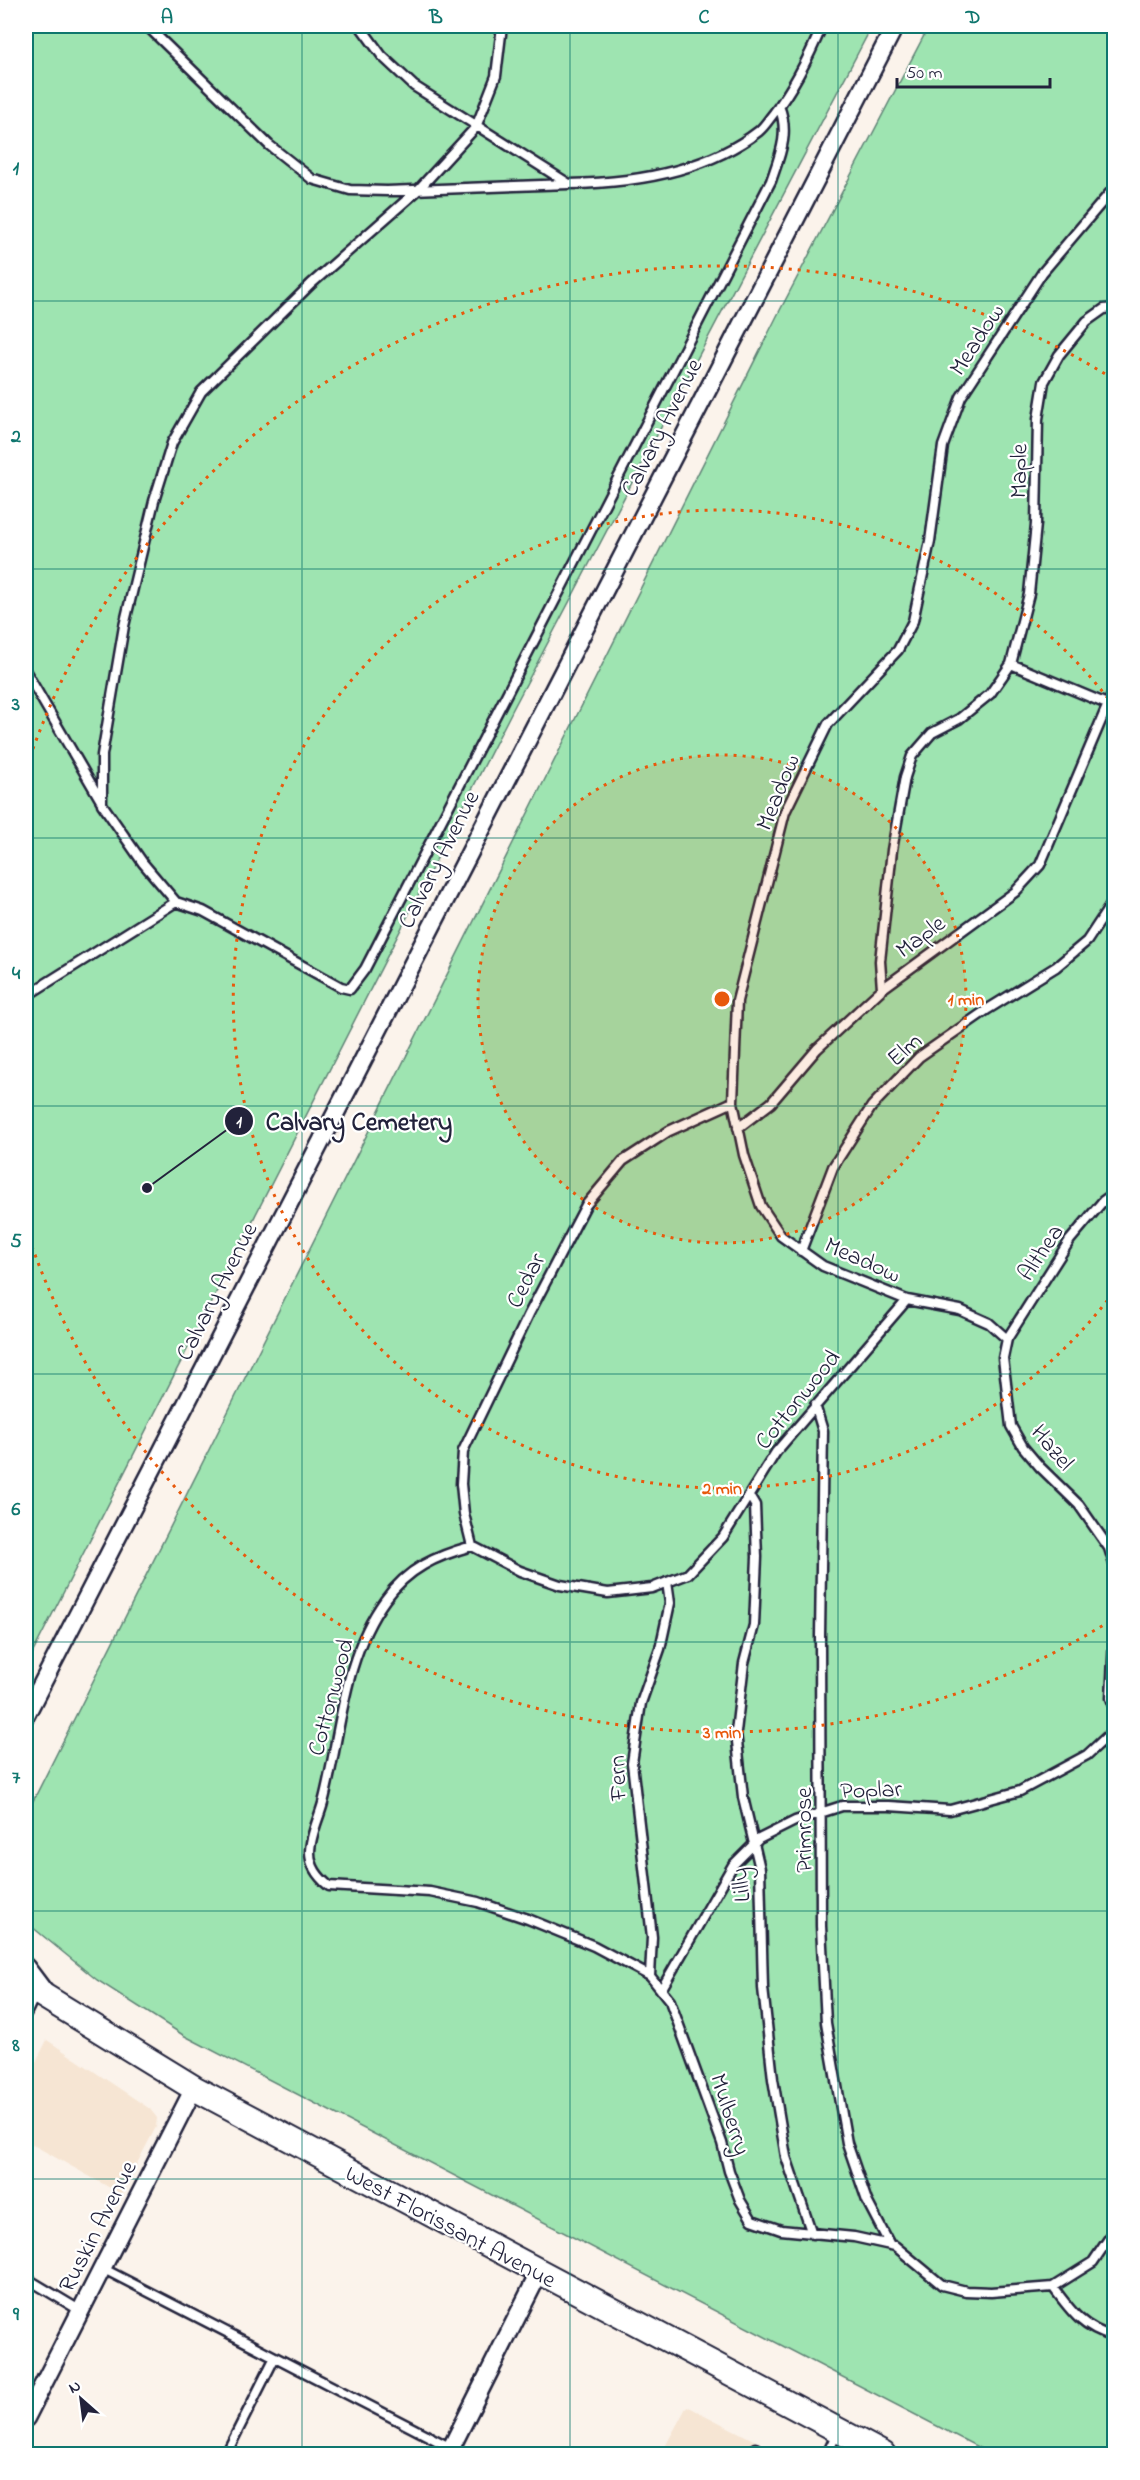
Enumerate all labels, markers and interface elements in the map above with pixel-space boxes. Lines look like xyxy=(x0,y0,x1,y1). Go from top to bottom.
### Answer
text: A xyxy=(161,4,173,33)
text: B xyxy=(428,4,443,33)
text: C xyxy=(699,4,710,33)
text: D xyxy=(965,4,980,33)
scale bar xyxy=(897,51,1050,89)
text: 50 m xyxy=(906,61,943,87)
text: 1 xyxy=(13,155,20,184)
street label: Meadow xyxy=(942,297,1015,383)
street label: Calvary Avenue xyxy=(613,353,714,504)
text: 2 xyxy=(10,423,21,452)
street label: Maple xyxy=(1003,443,1038,499)
text: 3 xyxy=(11,691,20,720)
street label: Meadow xyxy=(748,749,811,837)
street label: Calvary Avenue xyxy=(390,785,491,936)
street label: Maple xyxy=(889,907,954,968)
text: 4 xyxy=(12,960,21,989)
text: 1 min xyxy=(948,988,984,1014)
centre of rings xyxy=(712,989,732,1009)
street label: Elm xyxy=(880,1025,931,1076)
callout: Calvary Cemetery xyxy=(224,1099,464,1143)
text: Calvary Cemetery xyxy=(266,1105,452,1143)
text: 1 xyxy=(236,1110,242,1136)
street label: Calvary Avenue xyxy=(168,1217,269,1368)
street label: Althea xyxy=(1010,1218,1074,1289)
text: 5 xyxy=(10,1228,22,1257)
street label: Meadow xyxy=(818,1229,906,1294)
street label: Cedar xyxy=(499,1247,556,1315)
street label: Cottonwood xyxy=(748,1343,851,1458)
street label: Hazel xyxy=(1021,1418,1081,1480)
text: 2 min xyxy=(701,1477,742,1503)
text: 6 xyxy=(12,1496,21,1525)
street label: Cottonwood xyxy=(300,1635,365,1760)
text: 3 min xyxy=(702,1721,741,1747)
street label: Fern xyxy=(601,1755,638,1802)
text: 7 xyxy=(12,1764,21,1793)
street label: Poplar xyxy=(840,1773,903,1810)
street label: Primrose xyxy=(788,1787,823,1873)
street label: Lilly xyxy=(723,1866,763,1904)
text: 8 xyxy=(11,2032,20,2061)
street label: Mulberry xyxy=(698,2069,758,2160)
street label: Ruskin Avenue xyxy=(51,2155,148,2299)
street label: West Florissant Avenue xyxy=(338,2158,562,2299)
text: 9 xyxy=(12,2301,20,2330)
north arrow xyxy=(51,2369,111,2429)
text: N xyxy=(64,2374,85,2401)

